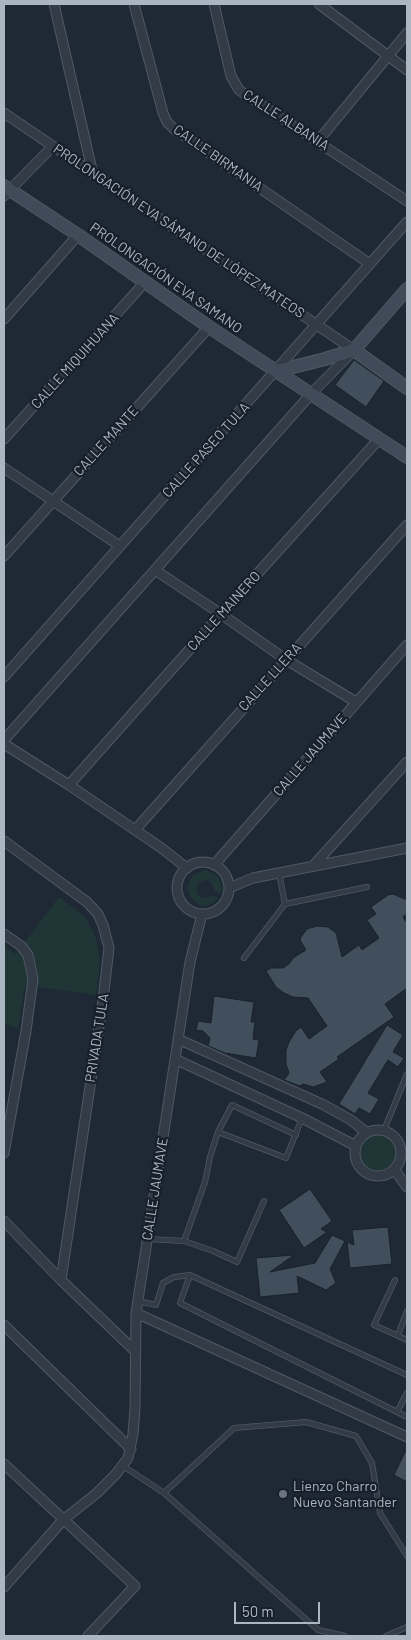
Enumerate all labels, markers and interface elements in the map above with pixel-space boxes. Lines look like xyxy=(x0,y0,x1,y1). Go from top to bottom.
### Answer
street label: CALLE ALBANIA xyxy=(240,86,332,154)
street label: CALLE BIRMANIA xyxy=(170,121,266,195)
street label: PROLONGACIÓN EVA SÁMANO DE LÓPEZ MATEOS xyxy=(50,140,308,322)
street label: PROLONGACIÓN EVA SAMANO xyxy=(87,219,245,337)
street label: CALLE MIQUIHUANA xyxy=(28,310,122,412)
street label: CALLE PASEO TULA xyxy=(159,399,253,501)
street label: CALLE MANTE xyxy=(70,402,142,480)
street label: CALLE MAINERO xyxy=(184,568,264,654)
street label: CALLE LLERA xyxy=(235,639,305,715)
street label: CALLE JAUMAVE xyxy=(270,710,350,800)
street label: PRIVADA TULA xyxy=(82,992,112,1084)
street label: CALLE JAUMAVE xyxy=(139,1136,171,1242)
place label: Lienzo Charro Nuevo Santander xyxy=(293,1478,397,1510)
marker: Lienzo Charro Nuevo Santander xyxy=(277,1488,289,1500)
scale bar xyxy=(236,1592,322,1624)
text: 50 m xyxy=(242,1602,274,1620)

